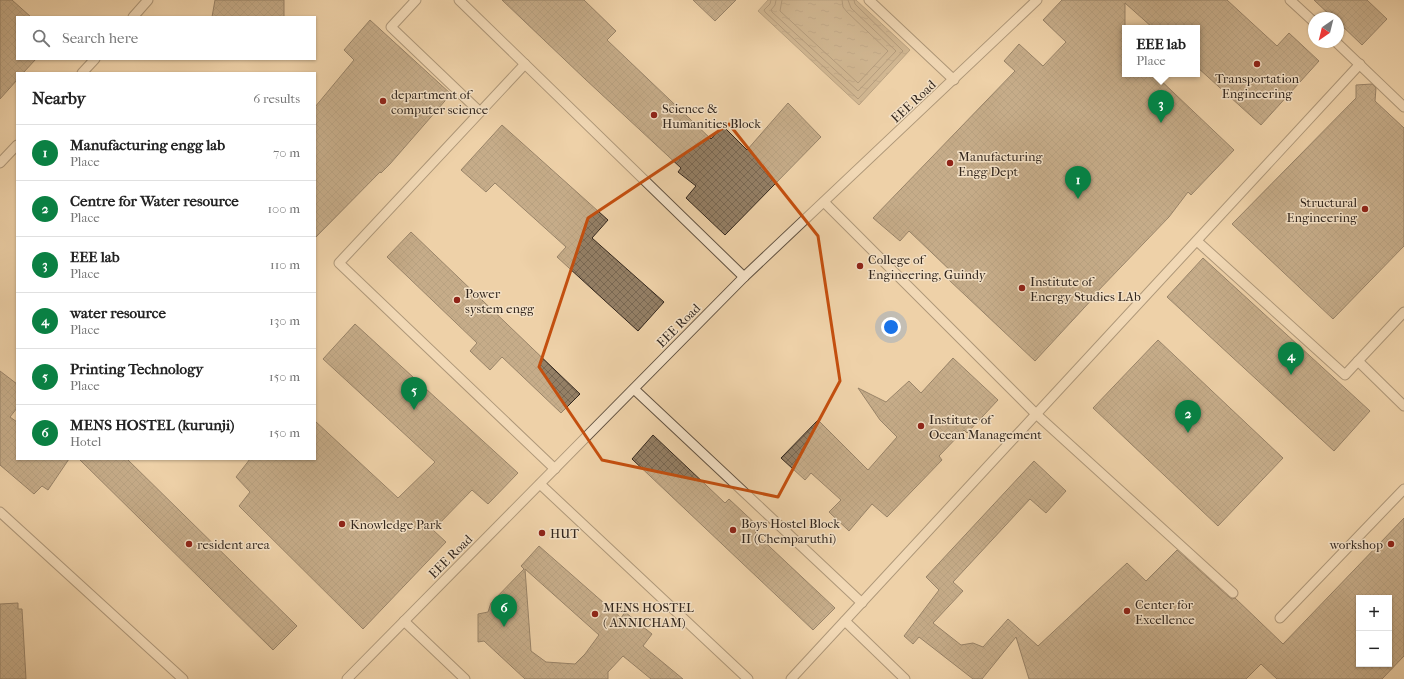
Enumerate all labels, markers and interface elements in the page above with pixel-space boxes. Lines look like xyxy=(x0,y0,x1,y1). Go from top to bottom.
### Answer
north arrow xyxy=(1308,12,1344,48)
search box xyxy=(16,16,316,60)
popup xyxy=(1122,25,1200,77)
icon: search xyxy=(30,27,52,49)
text: Search here xyxy=(62,29,138,47)
text: EEE lab xyxy=(1136,35,1186,53)
text: Place xyxy=(1136,53,1166,68)
marker: Transportation Engineering xyxy=(1252,59,1262,69)
place label: Transportation Engineering xyxy=(1215,71,1299,101)
street label: EEE Road xyxy=(888,76,939,126)
place label: department of computer science xyxy=(391,87,489,117)
text: Nearby xyxy=(32,88,86,108)
pin: 3 xyxy=(1148,90,1174,123)
text: 6 results xyxy=(253,91,300,106)
marker: department of computer science xyxy=(378,96,388,106)
place label: Science & Humanities Block xyxy=(662,101,761,131)
marker: Science & Humanities Block xyxy=(649,110,659,120)
text: Manufacturing engg lab xyxy=(70,136,225,154)
text: 1 xyxy=(43,145,47,160)
text: 70 m xyxy=(273,145,300,160)
place label: Manufacturing Engg Dept xyxy=(958,149,1044,179)
text: Place xyxy=(70,154,100,169)
marker: Manufacturing Engg Dept xyxy=(945,158,955,168)
pin: 1 xyxy=(1065,166,1091,199)
text: Centre for Water resource xyxy=(70,192,239,210)
place label: Structural Engineering xyxy=(1286,195,1358,225)
text: 2 xyxy=(42,201,48,216)
text: 100 m xyxy=(267,201,300,216)
marker: Structural Engineering xyxy=(1360,204,1370,214)
text: Place xyxy=(70,210,100,225)
text: EEE lab xyxy=(70,248,120,266)
place label: College of Engineering, Guindy xyxy=(868,252,987,282)
text: 3 xyxy=(42,257,48,272)
text: 110 m xyxy=(270,257,300,272)
marker: College of Engineering, Guindy xyxy=(855,261,865,271)
text: Place xyxy=(70,266,100,281)
place label: Institute of Energy Studies LAb xyxy=(1030,274,1141,304)
marker: Institute of Energy Studies LAb xyxy=(1017,283,1027,293)
place label: Power system engg xyxy=(465,286,535,316)
marker: Power system engg xyxy=(452,295,462,305)
street label: EEE Road xyxy=(653,300,704,350)
text: water resource xyxy=(70,304,166,322)
text: 4 xyxy=(41,313,49,328)
text: 130 m xyxy=(269,313,300,328)
your location xyxy=(881,317,901,337)
text: Place xyxy=(70,322,100,337)
pin: 4 xyxy=(1278,342,1304,375)
text: Printing Technology xyxy=(70,360,203,378)
text: 5 xyxy=(42,369,48,384)
text: 150 m xyxy=(269,369,300,384)
pin: 5 xyxy=(401,377,427,410)
text: Place xyxy=(70,378,100,393)
pin: 2 xyxy=(1175,400,1201,433)
place label: Institute of Ocean Management xyxy=(929,412,1042,442)
text: MENS HOSTEL (kurunji) xyxy=(70,416,234,434)
marker: Institute of Ocean Management xyxy=(916,421,926,431)
text: 6 xyxy=(41,425,49,440)
text: 150 m xyxy=(269,425,300,440)
text: Hotel xyxy=(70,434,101,449)
place label: Boys Hostel Block II (Chemparuthi) xyxy=(741,516,840,546)
place label: Knowledge Park xyxy=(350,517,442,532)
marker: Knowledge Park xyxy=(337,519,347,529)
marker: Boys Hostel Block II (Chemparuthi) xyxy=(728,525,738,535)
place label: HUT xyxy=(550,526,579,541)
marker: HUT xyxy=(537,528,547,538)
street label: EEE Road xyxy=(425,531,476,581)
place label: resident area xyxy=(197,537,271,552)
place label: workshop xyxy=(1328,537,1383,552)
marker: resident area xyxy=(184,539,194,549)
marker: workshop xyxy=(1386,539,1396,549)
pin: 6 xyxy=(491,594,517,627)
map controls xyxy=(1356,595,1392,667)
button: + xyxy=(1356,595,1392,631)
place label: Center for Excellence xyxy=(1135,597,1195,627)
place label: MENS HOSTEL ( ANNICHAM) xyxy=(603,600,694,630)
marker: Center for Excellence xyxy=(1122,606,1132,616)
marker: MENS HOSTEL ( ANNICHAM) xyxy=(590,609,600,619)
button: − xyxy=(1356,631,1392,667)

